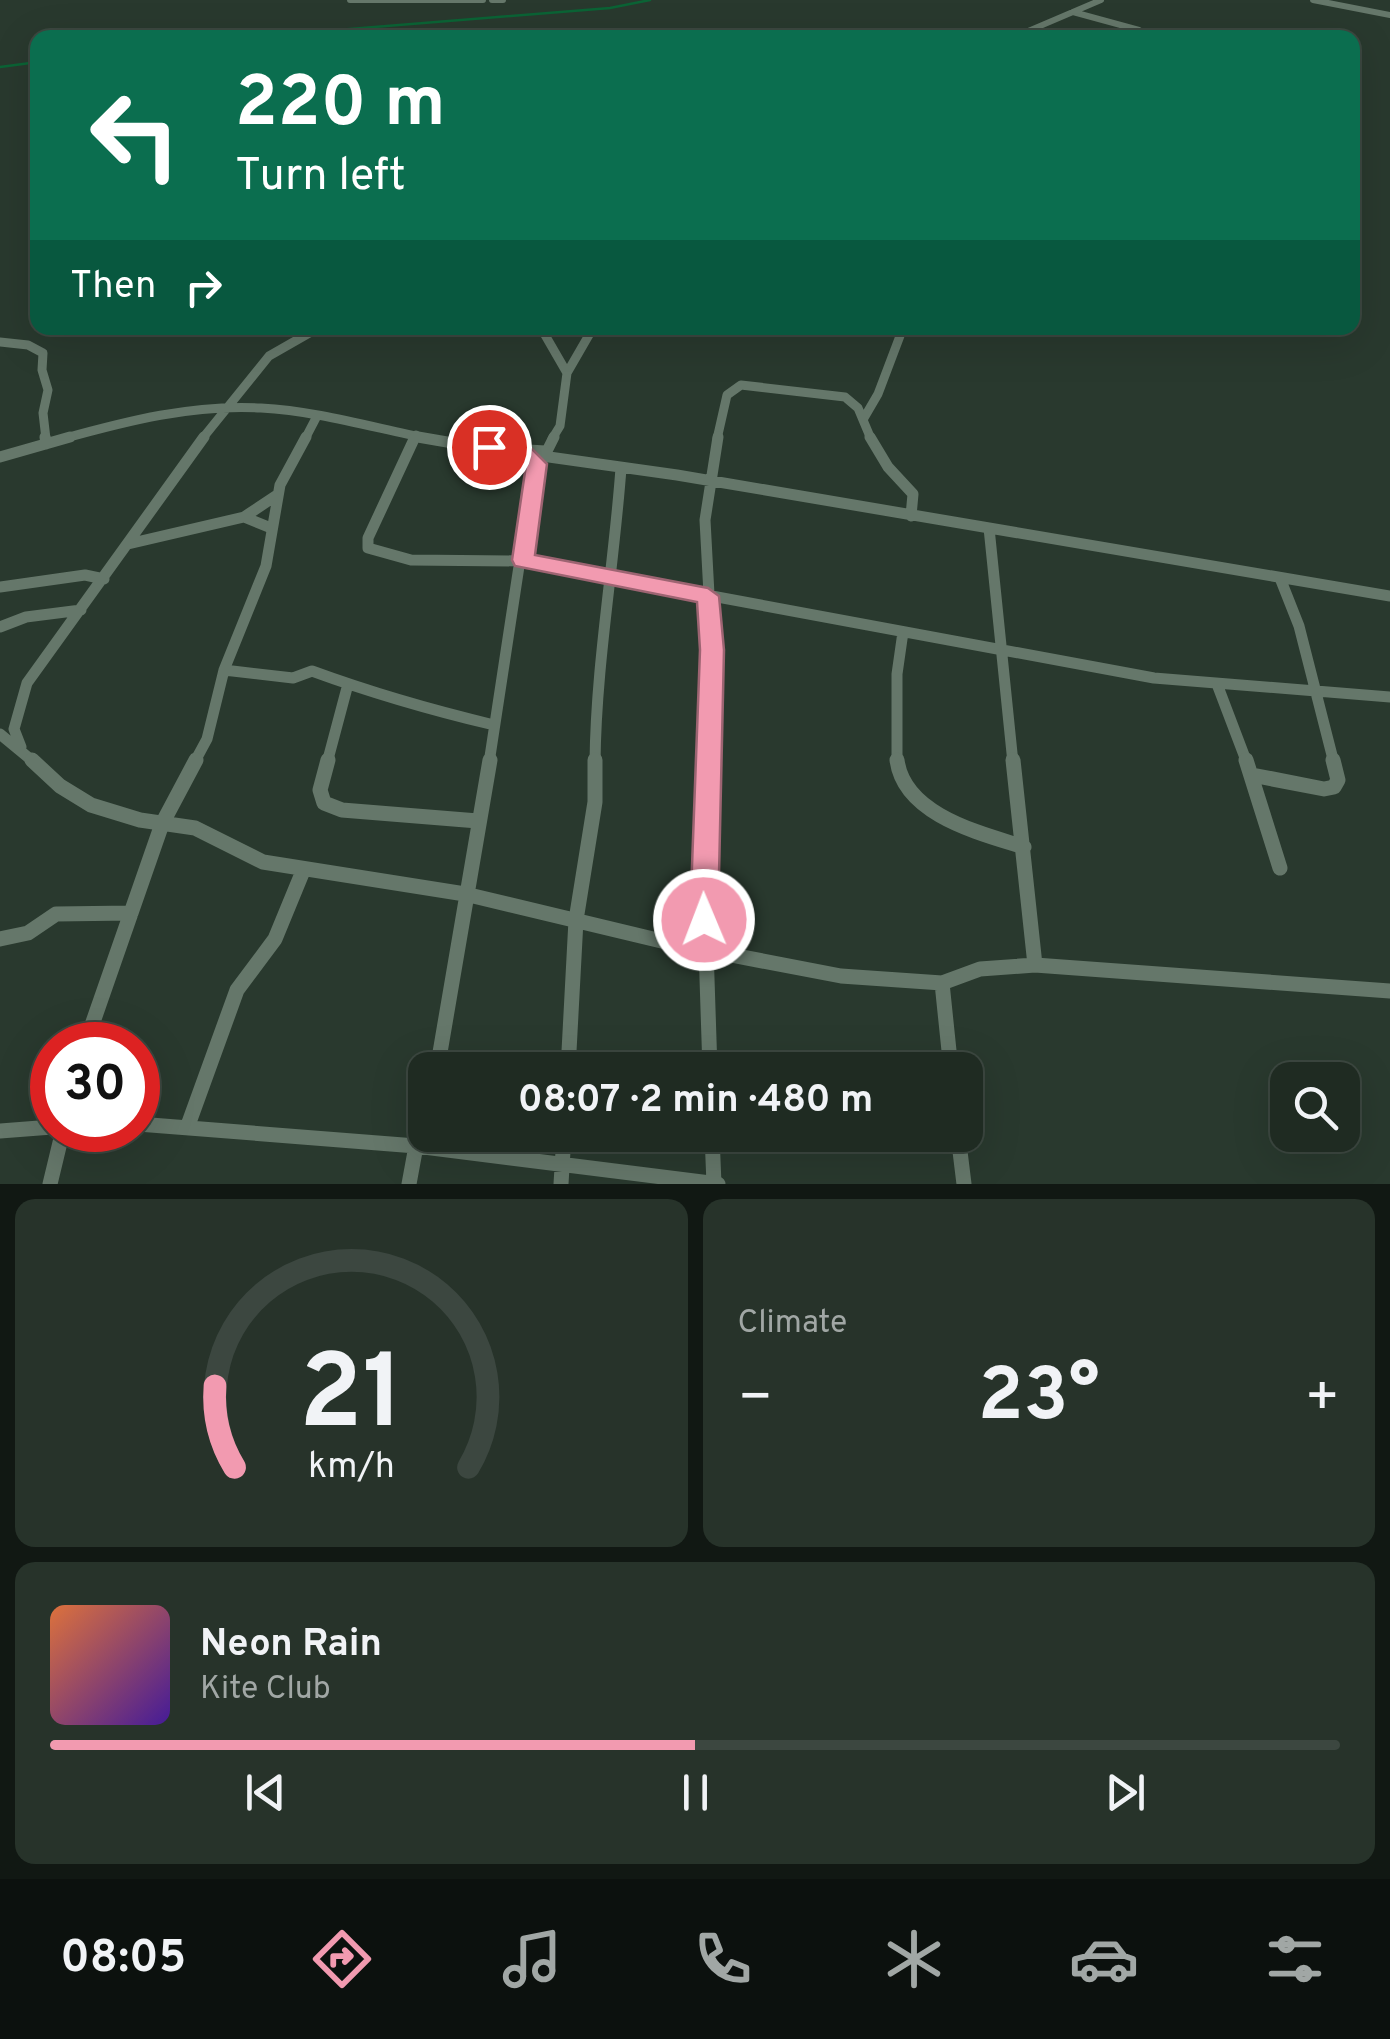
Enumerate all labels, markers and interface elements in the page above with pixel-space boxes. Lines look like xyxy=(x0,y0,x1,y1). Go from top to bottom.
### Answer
text: 220 m xyxy=(235,62,445,151)
icon: left xyxy=(70,70,200,200)
text: Turn left xyxy=(235,149,406,206)
icon: right xyxy=(176,260,231,315)
text: Then xyxy=(70,263,156,312)
pin xyxy=(447,405,532,490)
icon: arrive xyxy=(462,420,517,475)
position arrow xyxy=(652,868,756,972)
speed limit sign: 30 xyxy=(30,1022,160,1152)
map controls xyxy=(1270,1062,1360,1152)
button: search xyxy=(1270,1062,1360,1152)
text: 08:07 · 2 min · 480 m xyxy=(518,1077,873,1126)
text: Climate xyxy=(738,1304,847,1344)
text: 21 xyxy=(299,1333,404,1465)
text: 23° xyxy=(978,1352,1100,1447)
text: − xyxy=(738,1365,773,1435)
text: + xyxy=(1305,1365,1340,1435)
text: km/h xyxy=(308,1445,395,1491)
text: Neon Rain xyxy=(200,1621,382,1670)
text: Kite Club xyxy=(200,1670,331,1710)
icon: previous xyxy=(238,1765,293,1820)
icon: pause xyxy=(668,1765,723,1820)
icon: next xyxy=(1098,1765,1153,1820)
icon: directions xyxy=(307,1924,377,1994)
icon: music xyxy=(497,1924,567,1994)
icon: phone xyxy=(688,1924,758,1994)
icon: climate xyxy=(879,1924,949,1994)
icon: car xyxy=(1069,1924,1139,1994)
icon: filters xyxy=(1260,1924,1330,1994)
text: 08:05 xyxy=(60,1931,186,1988)

